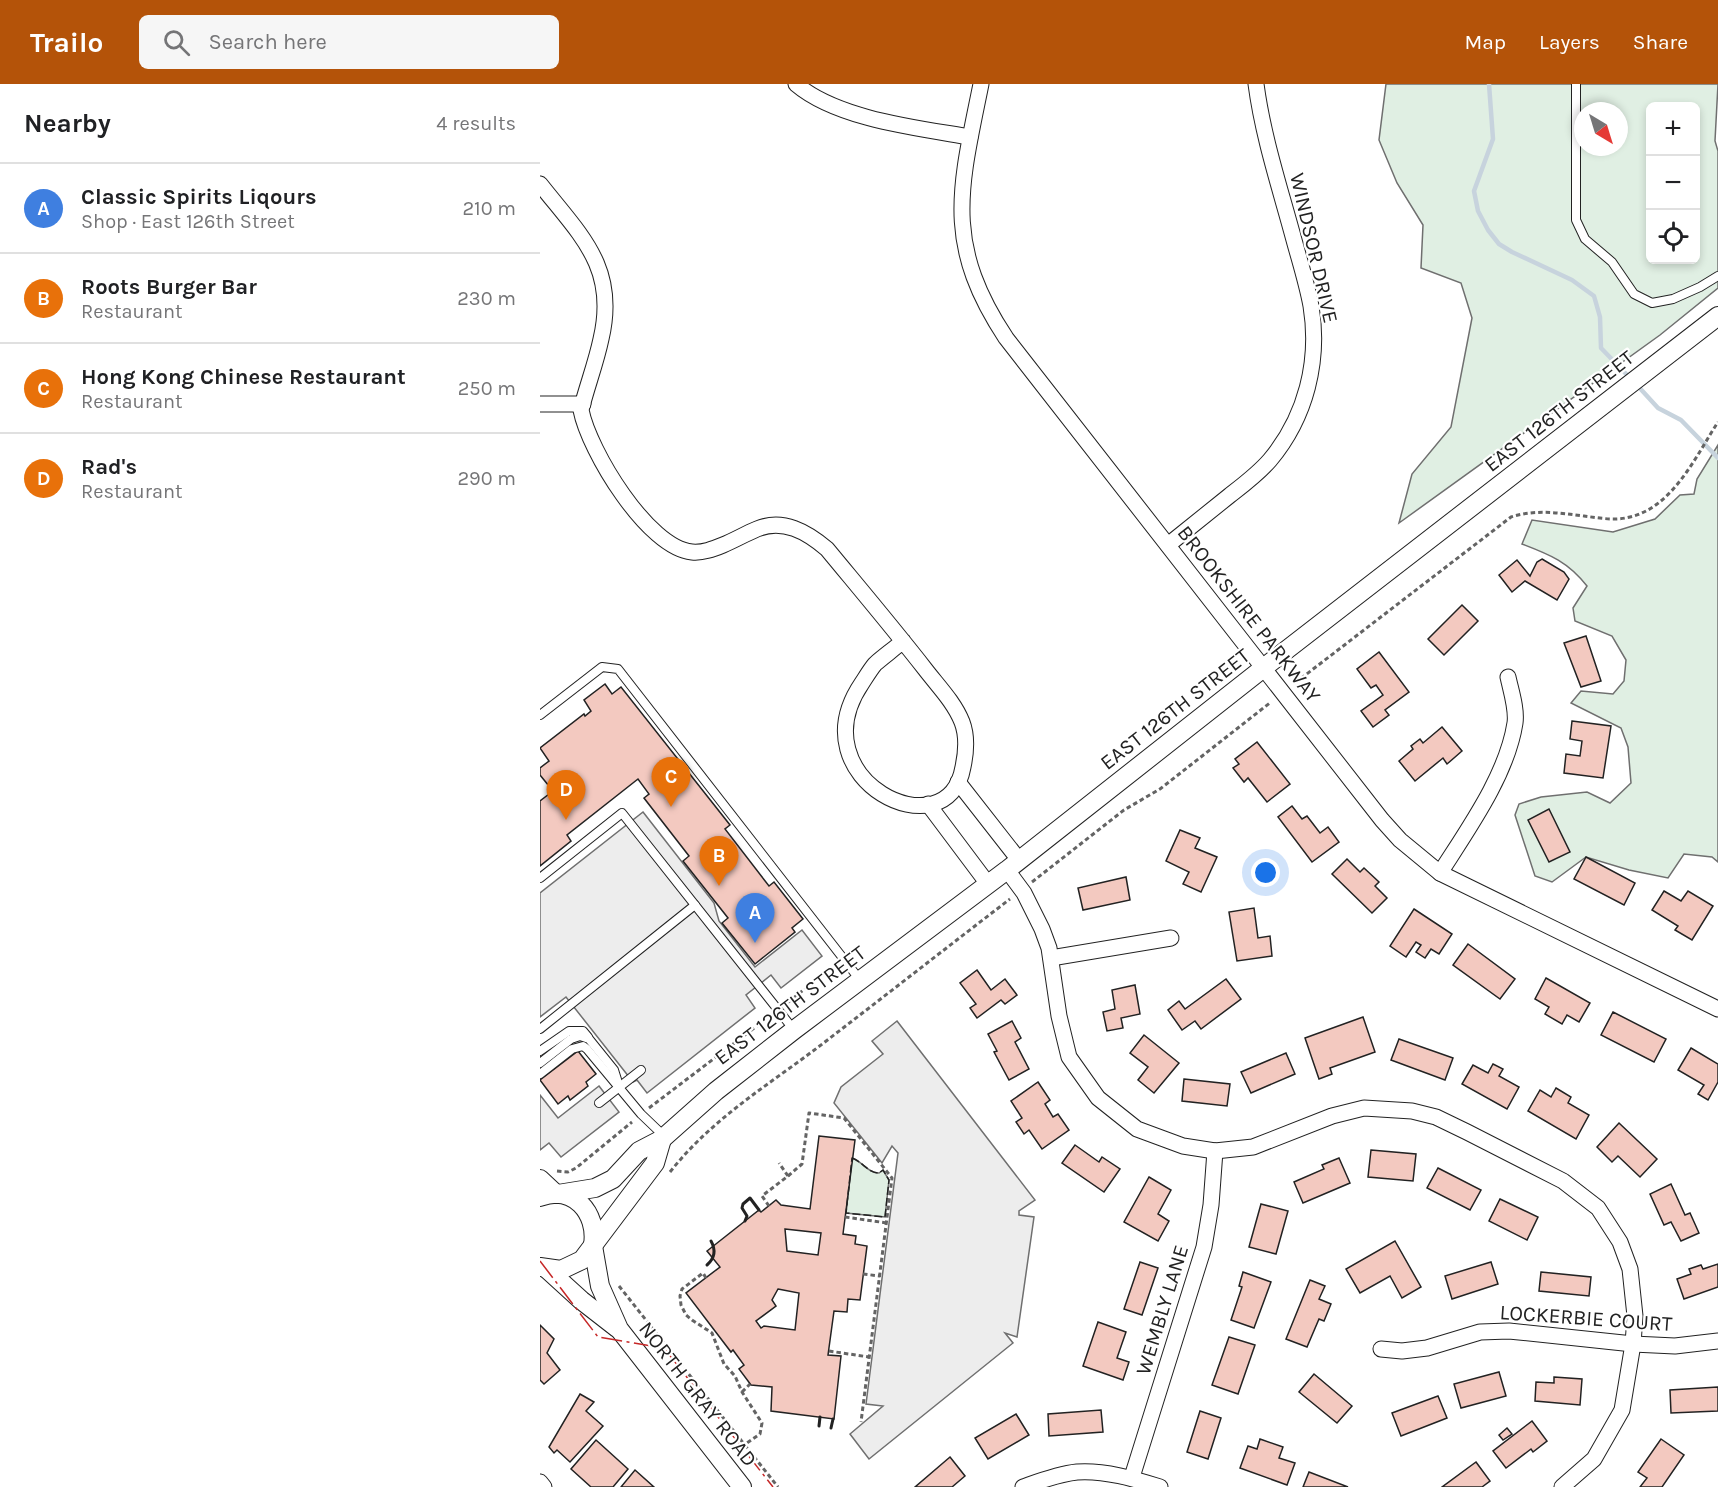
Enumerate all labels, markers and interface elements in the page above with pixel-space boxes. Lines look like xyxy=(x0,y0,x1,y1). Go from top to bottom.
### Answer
search box xyxy=(139,15,559,69)
text: Trailo xyxy=(30,26,103,59)
icon: search xyxy=(160,26,193,59)
text: Search here xyxy=(208,29,327,55)
text: Map xyxy=(1464,30,1506,54)
text: Layers xyxy=(1539,30,1600,54)
text: Share xyxy=(1633,30,1688,54)
north arrow xyxy=(1574,102,1628,156)
map controls xyxy=(1646,102,1700,264)
button: + xyxy=(1646,102,1700,156)
text: Nearby xyxy=(24,108,111,139)
text: 4 results xyxy=(436,112,516,135)
button: − xyxy=(1646,156,1700,210)
street label: WINDSOR DRIVE xyxy=(1285,171,1343,325)
text: Classic Spirits Liqours xyxy=(81,184,317,210)
text: A xyxy=(37,197,50,220)
text: 210 m xyxy=(462,197,516,220)
text: Shop · East 126th Street xyxy=(81,210,295,233)
button: locate xyxy=(1646,210,1700,264)
text: Roots Burger Bar xyxy=(81,274,257,300)
text: B xyxy=(37,287,50,310)
text: 230 m xyxy=(457,287,516,310)
text: Restaurant xyxy=(81,300,183,323)
street label: EAST 126TH STREET xyxy=(1480,345,1639,477)
text: Hong Kong Chinese Restaurant xyxy=(81,364,406,390)
text: C xyxy=(37,377,50,400)
text: 250 m xyxy=(458,377,516,400)
text: Restaurant xyxy=(81,390,183,413)
text: Rad's xyxy=(81,454,137,480)
text: D xyxy=(37,467,50,490)
text: 290 m xyxy=(457,467,516,490)
text: Restaurant xyxy=(81,480,183,503)
street label: BROOKSHIRE PARKWAY xyxy=(1173,521,1326,708)
street label: EAST 126TH STREET xyxy=(1096,643,1255,775)
pin: C xyxy=(652,758,690,807)
pin: D xyxy=(546,770,586,820)
pin: B xyxy=(700,836,738,886)
your location xyxy=(1251,858,1280,887)
pin: A xyxy=(736,894,774,943)
street label: EAST 126TH STREET xyxy=(710,940,871,1070)
street label: WEMBLY LANE xyxy=(1131,1242,1193,1378)
street label: LOCKERBIE COURT xyxy=(1499,1300,1674,1336)
street label: NORTH GRAY ROAD xyxy=(634,1317,762,1471)

